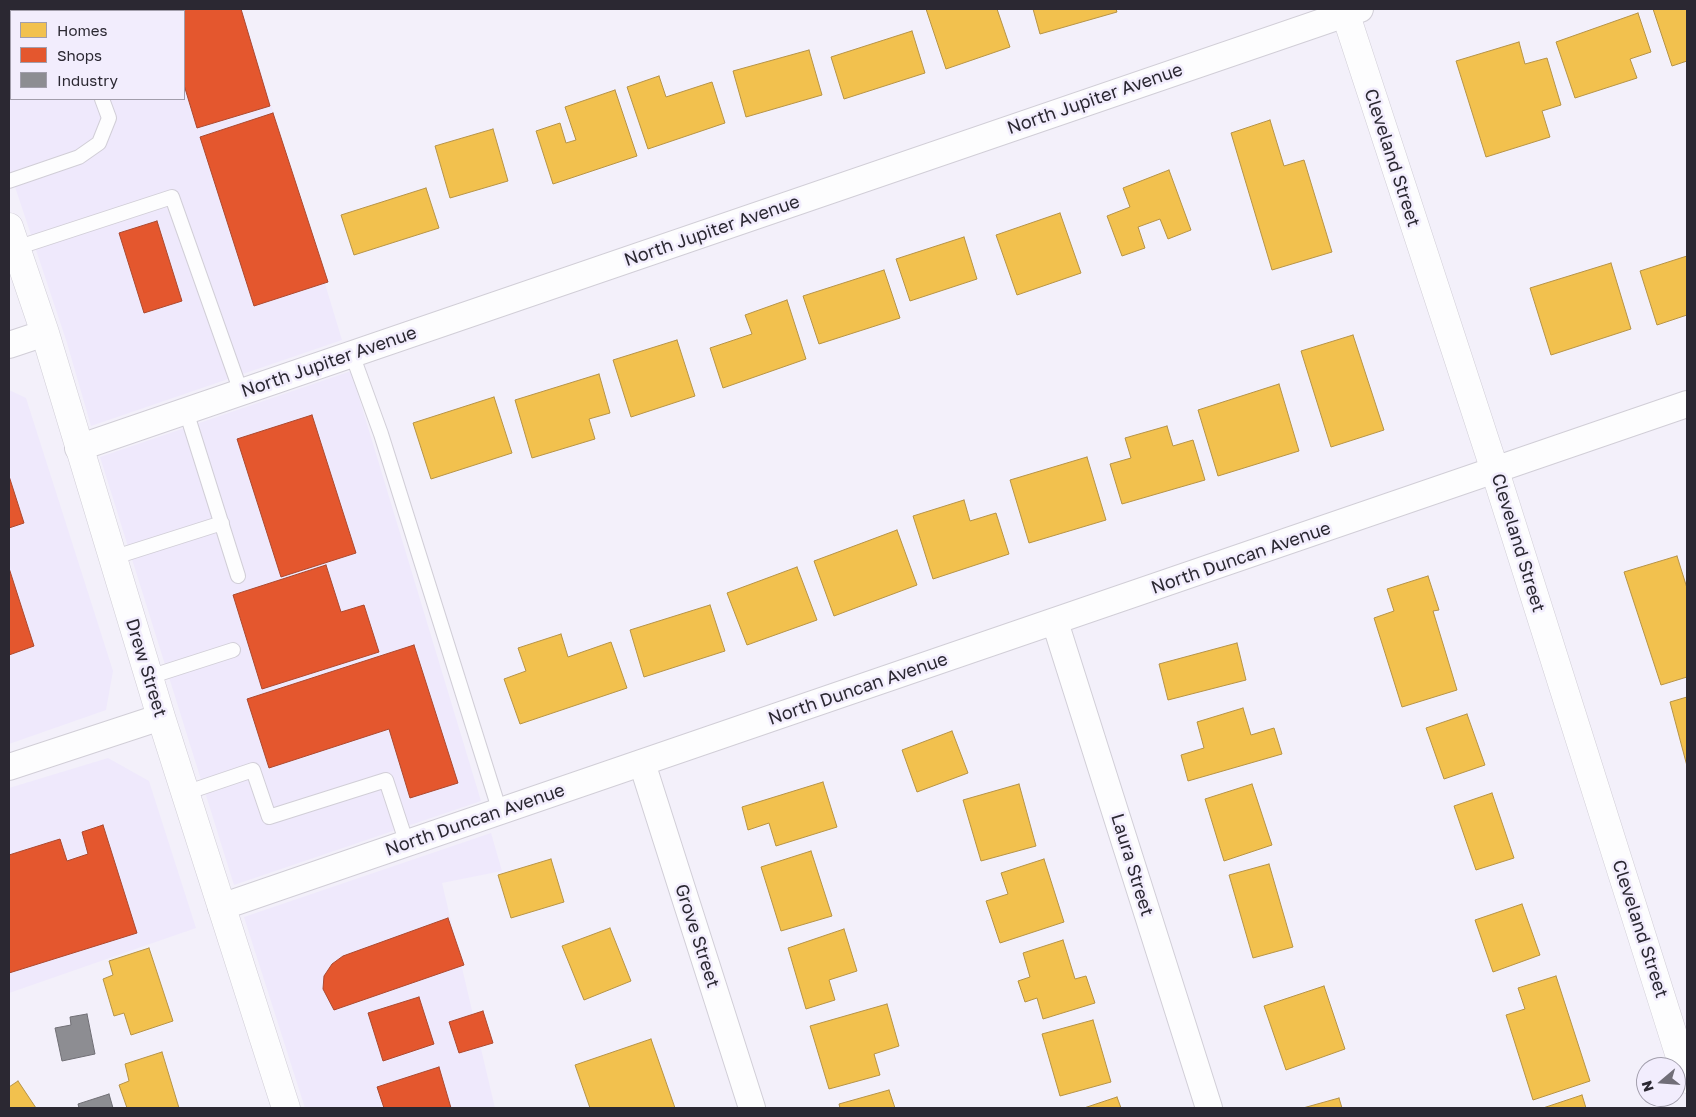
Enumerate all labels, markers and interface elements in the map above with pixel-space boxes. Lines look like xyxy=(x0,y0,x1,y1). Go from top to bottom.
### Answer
legend xyxy=(10,10,185,100)
text: Homes xyxy=(57,21,107,39)
text: Shops xyxy=(57,46,102,64)
street label: North Jupiter Avenue xyxy=(1004,59,1186,139)
text: Industry xyxy=(57,71,118,89)
street label: Cleveland Street xyxy=(1359,86,1425,230)
street label: North Jupiter Avenue xyxy=(621,191,803,271)
street label: North Jupiter Avenue xyxy=(238,322,420,402)
street label: Cleveland Street xyxy=(1487,471,1549,615)
street label: North Duncan Avenue xyxy=(1148,517,1334,599)
street label: Drew Street xyxy=(121,616,171,720)
street label: North Duncan Avenue xyxy=(765,648,951,730)
street label: North Duncan Avenue xyxy=(382,779,568,861)
street label: Laura Street xyxy=(1106,811,1158,919)
street label: Cleveland Street xyxy=(1607,857,1673,1001)
street label: Grove Street xyxy=(670,881,724,991)
north arrow xyxy=(1636,1057,1686,1107)
text: N xyxy=(1637,1079,1657,1094)

